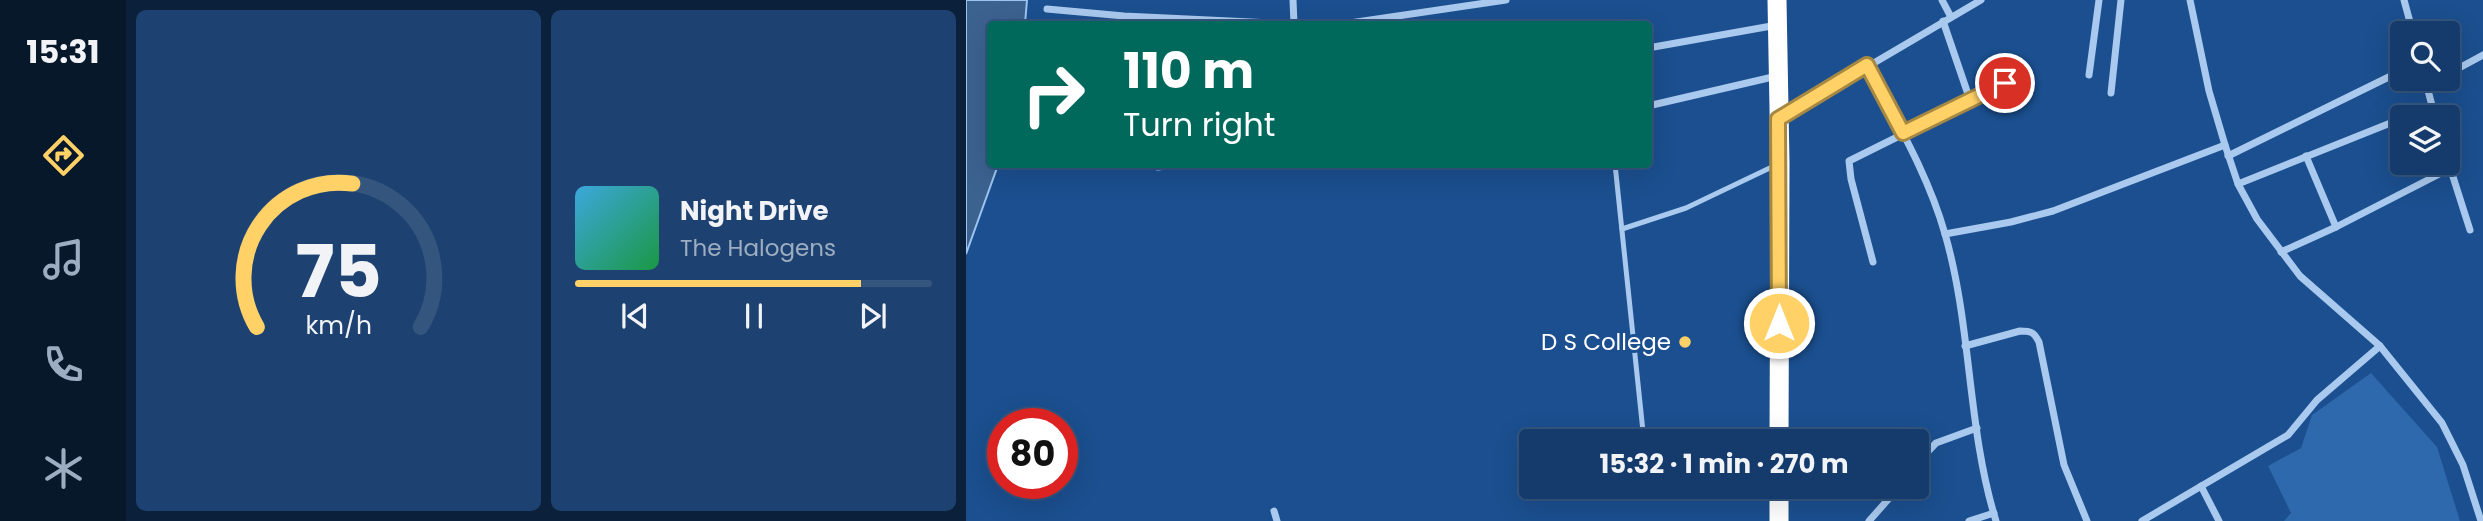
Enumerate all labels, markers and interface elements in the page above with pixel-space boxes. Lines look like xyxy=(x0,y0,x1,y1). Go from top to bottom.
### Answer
map controls xyxy=(2390,21,2460,175)
button: search xyxy=(2390,21,2460,91)
text: 15:31 xyxy=(26,29,100,74)
text: 110 m xyxy=(1123,37,1254,105)
icon: right xyxy=(1008,49,1099,140)
pin xyxy=(1975,53,2035,113)
icon: arrive xyxy=(1986,64,2024,102)
text: Turn right xyxy=(1123,102,1275,147)
button: layers xyxy=(2390,105,2460,175)
icon: directions xyxy=(39,131,88,180)
text: Night Drive xyxy=(680,193,828,229)
text: 75 xyxy=(295,221,382,322)
text: The Halogens xyxy=(680,232,836,264)
icon: music xyxy=(39,235,88,284)
position arrow xyxy=(1742,286,1816,360)
icon: previous xyxy=(616,297,654,335)
icon: pause xyxy=(735,297,773,335)
icon: next xyxy=(854,297,892,335)
text: km/h xyxy=(305,307,372,342)
place label: D S College xyxy=(1541,326,1671,358)
marker: D S College xyxy=(1677,334,1693,350)
icon: phone xyxy=(39,340,88,389)
speed limit sign: 80 xyxy=(987,408,1078,499)
icon: climate xyxy=(39,444,88,493)
text: 15:32 · 1 min · 270 m xyxy=(1599,446,1849,482)

